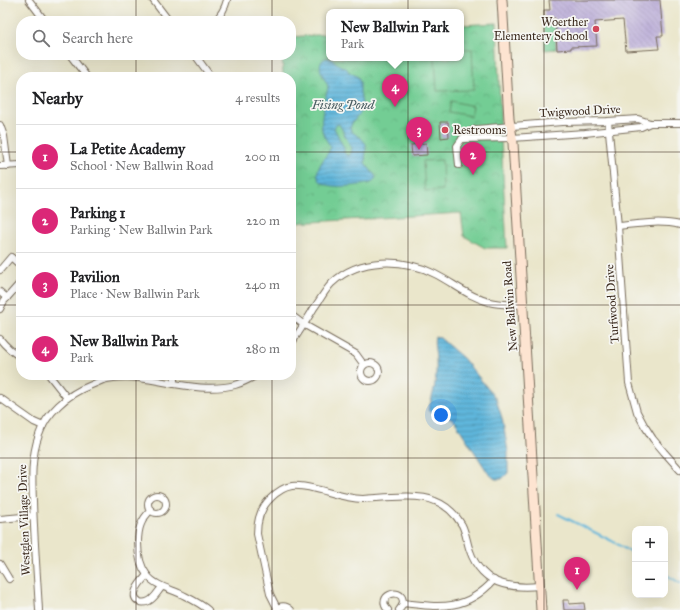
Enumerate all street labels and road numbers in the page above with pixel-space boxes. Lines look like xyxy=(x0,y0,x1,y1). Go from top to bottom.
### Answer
street label: Twigwood Drive xyxy=(539,102,621,121)
street label: New Ballwin Road xyxy=(500,260,520,352)
street label: Turfwood Drive xyxy=(602,264,622,344)
street label: Westglen Village Drive xyxy=(15,464,34,576)

